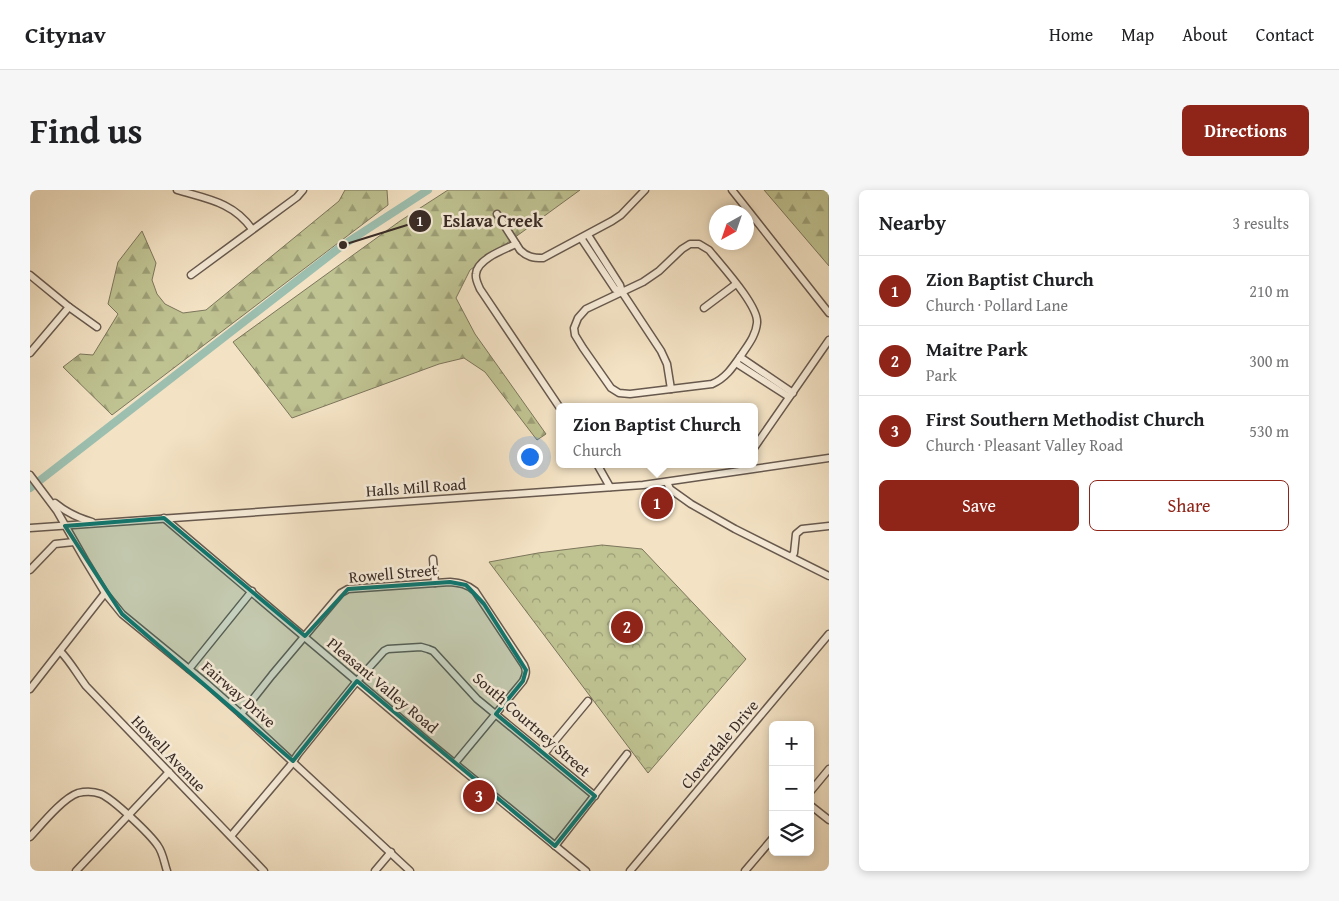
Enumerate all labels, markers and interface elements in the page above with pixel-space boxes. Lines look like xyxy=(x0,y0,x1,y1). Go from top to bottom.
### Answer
text: Citynav xyxy=(25,17,106,52)
text: Home xyxy=(1049,21,1093,48)
text: Map xyxy=(1121,21,1154,48)
text: About xyxy=(1182,21,1228,48)
text: Contact xyxy=(1256,21,1314,48)
text: Find us xyxy=(30,105,143,156)
button: Directions xyxy=(1182,105,1309,156)
callout: Eslava Creek xyxy=(408,204,553,237)
north arrow xyxy=(709,205,754,250)
text: Eslava Creek xyxy=(443,207,544,234)
text: Nearby xyxy=(879,207,946,238)
text: 1 xyxy=(416,210,424,231)
text: 3 results xyxy=(1232,211,1289,235)
text: Zion Baptist Church xyxy=(926,265,1094,293)
text: 1 xyxy=(891,279,899,303)
text: 210 m xyxy=(1249,279,1289,303)
text: Church · Pollard Lane xyxy=(926,293,1068,317)
text: Maitre Park xyxy=(926,335,1027,363)
text: 2 xyxy=(891,349,899,373)
text: 300 m xyxy=(1249,349,1289,373)
text: Park xyxy=(926,363,957,387)
popup xyxy=(556,403,758,468)
text: First Southern Methodist Church xyxy=(926,405,1204,433)
text: Zion Baptist Church xyxy=(573,410,741,438)
text: 3 xyxy=(891,419,899,443)
text: 530 m xyxy=(1249,419,1289,443)
text: Church · Pleasant Valley Road xyxy=(926,433,1123,457)
text: Church xyxy=(573,438,622,462)
your location xyxy=(517,444,543,470)
street label: Halls Mill Road xyxy=(365,471,467,502)
button: Save xyxy=(879,480,1079,531)
button: Share xyxy=(1089,480,1289,531)
pin: 1 xyxy=(641,484,673,522)
street label: Rowell Street xyxy=(348,557,439,589)
pin: 2 xyxy=(611,608,643,646)
street label: Pleasant Valley Road xyxy=(322,631,444,739)
street label: Fairway Drive xyxy=(196,655,282,733)
street label: South Courtney Street xyxy=(468,666,596,782)
street label: Cloverdale Drive xyxy=(674,694,764,794)
street label: Howell Avenue xyxy=(126,709,212,797)
map controls xyxy=(769,721,814,856)
button: + xyxy=(769,721,814,766)
button: − xyxy=(769,766,814,811)
pin: 3 xyxy=(463,777,495,815)
button: layers xyxy=(769,811,814,856)

